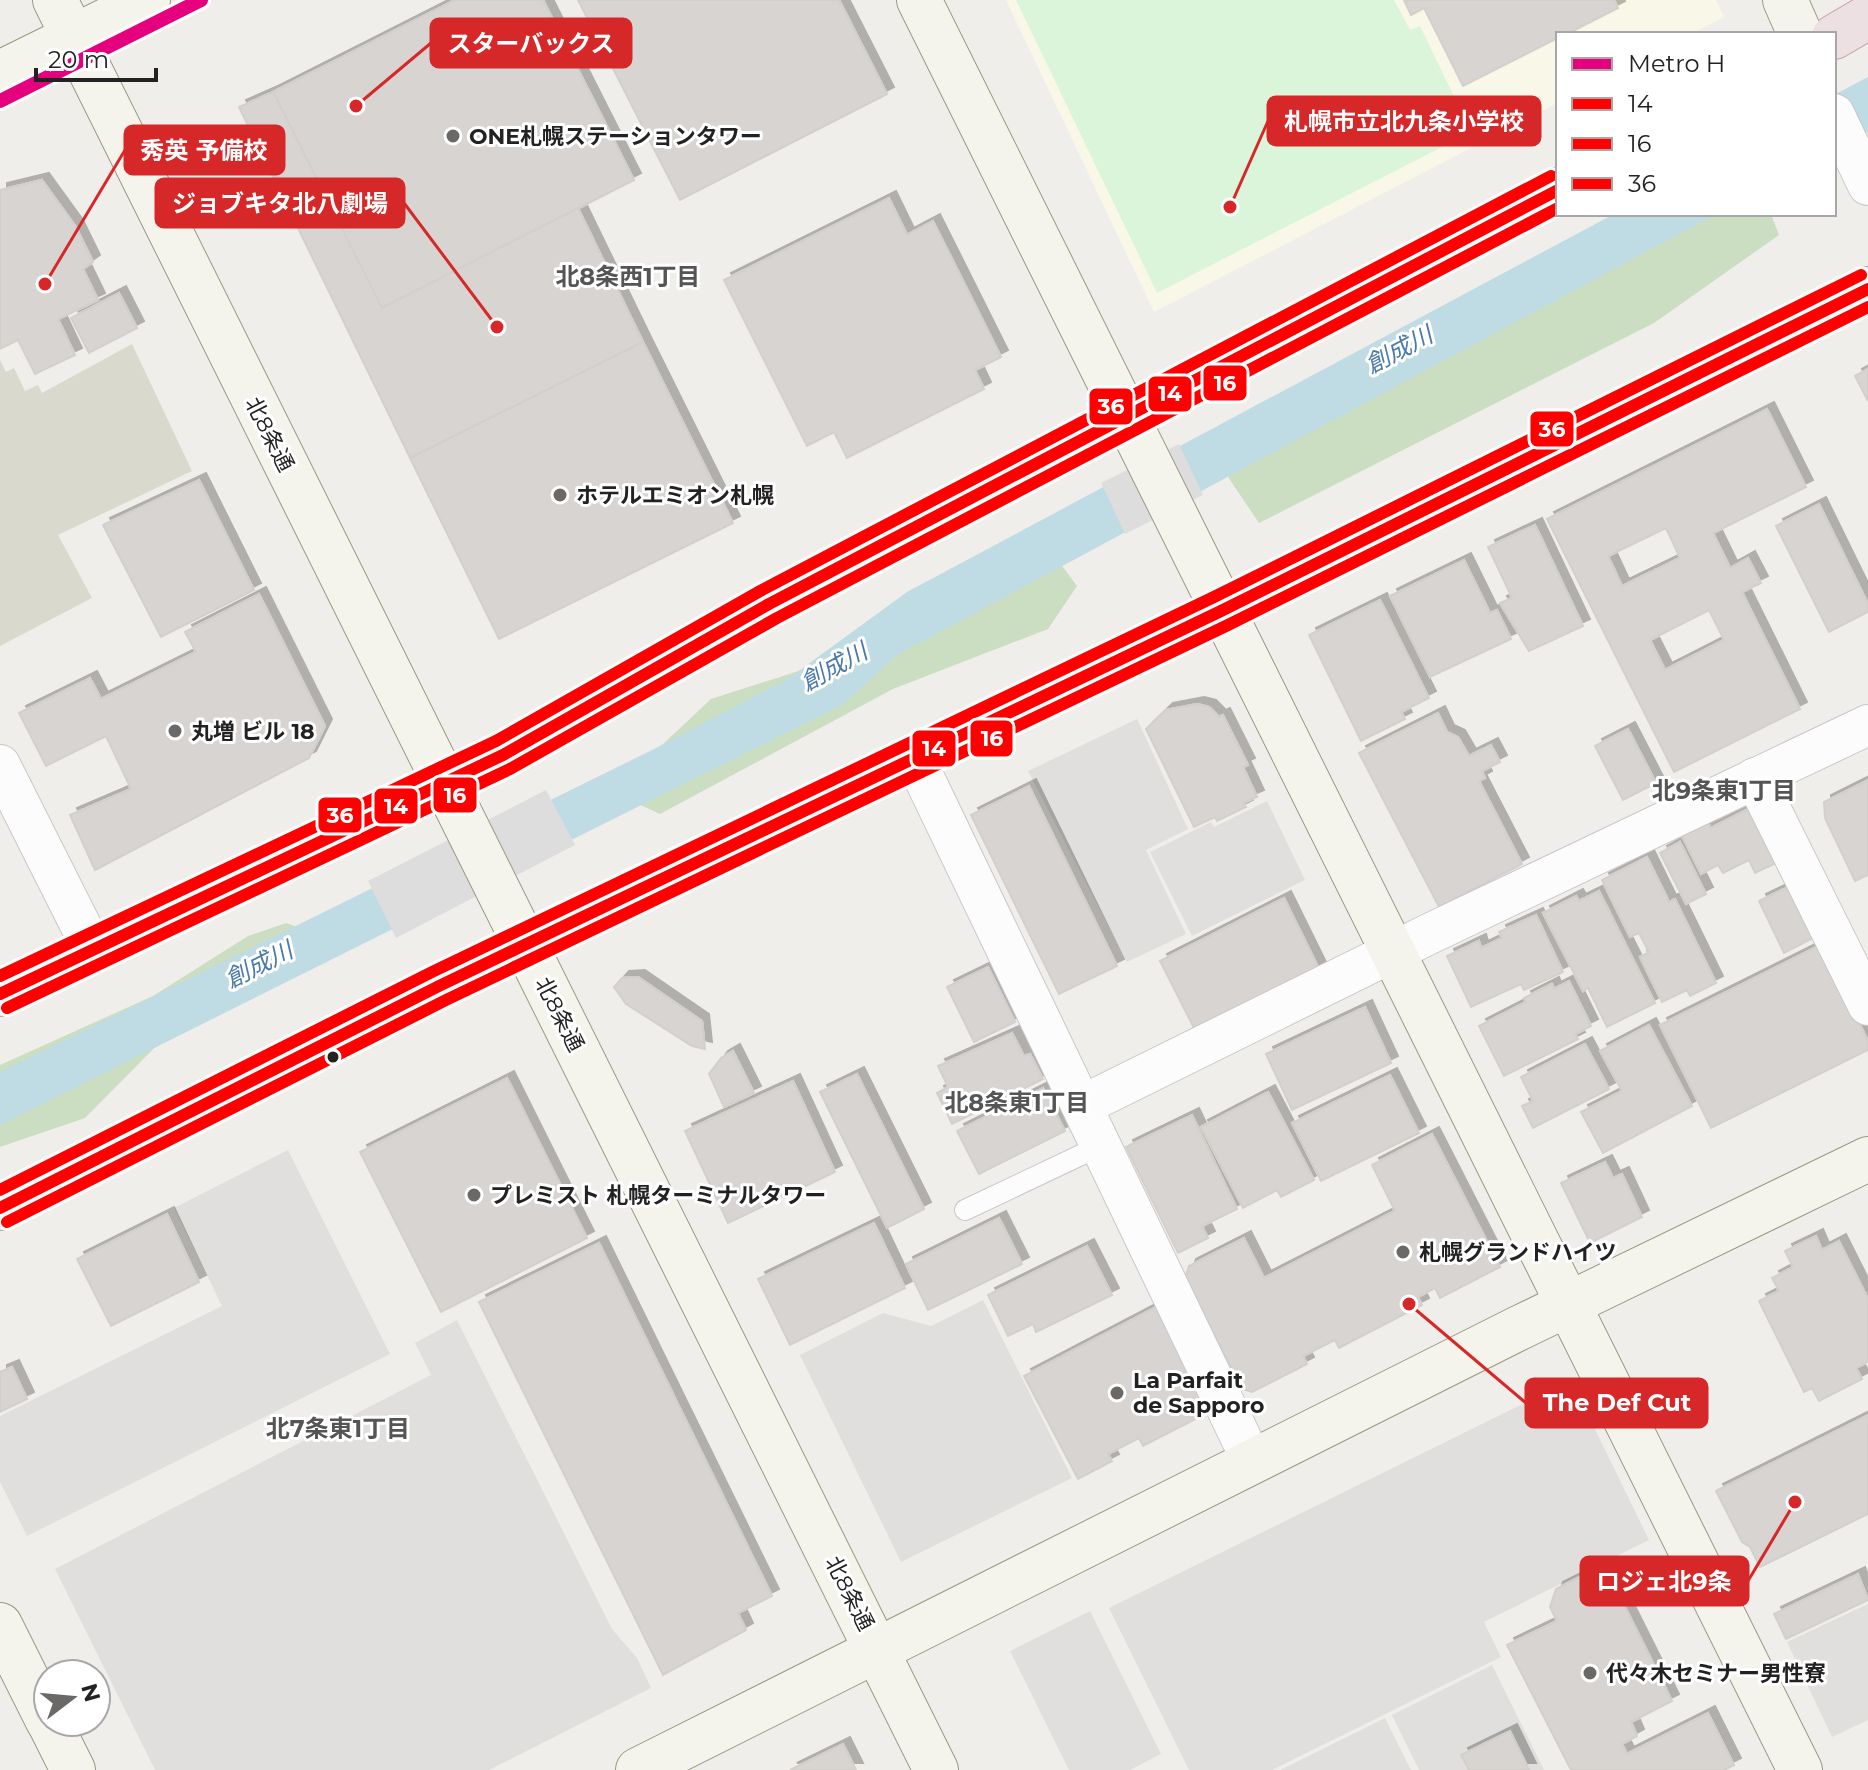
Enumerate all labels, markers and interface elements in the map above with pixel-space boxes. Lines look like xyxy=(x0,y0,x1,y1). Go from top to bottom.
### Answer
callout: スターバックス xyxy=(431,19,631,67)
text: スターバックス xyxy=(447,29,615,58)
scale bar xyxy=(36,32,156,82)
legend xyxy=(1556,32,1836,216)
text: 20 m xyxy=(48,45,109,74)
text: Metro H xyxy=(1628,49,1725,78)
text: 14 xyxy=(1628,89,1653,118)
callout: 札幌市立北九条小学校 xyxy=(1268,97,1540,145)
text: 札幌市立北九条小学校 xyxy=(1284,107,1524,136)
place label: ONE札幌ステーションタワー xyxy=(469,123,762,150)
callout: 秀英 予備校 xyxy=(125,126,284,174)
marker: ONE札幌ステーションタワー xyxy=(444,127,462,145)
text: 16 xyxy=(1628,129,1651,158)
text: 秀英 予備校 xyxy=(141,136,267,165)
text: 36 xyxy=(1628,169,1656,198)
callout: ジョブキタ北八劇場 xyxy=(156,179,404,227)
text: ジョブキタ北八劇場 xyxy=(172,189,388,218)
district label: 北8条西1丁目 xyxy=(555,262,701,291)
water label: 創成川 xyxy=(1360,318,1440,379)
line badge: 16 xyxy=(1202,364,1248,402)
text: 16 xyxy=(1214,370,1236,397)
line badge: 14 xyxy=(1147,375,1193,413)
text: 14 xyxy=(1158,380,1182,407)
line badge: 36 xyxy=(1088,387,1134,426)
street label: 北8条通 xyxy=(239,392,300,476)
text: 36 xyxy=(1096,393,1125,420)
line badge: 36 xyxy=(1529,410,1575,448)
text: 36 xyxy=(1537,416,1566,443)
place label: ホテルエミオン札幌 xyxy=(576,482,774,509)
marker: ホテルエミオン札幌 xyxy=(551,486,569,504)
water label: 創成川 xyxy=(795,635,875,697)
place label: 丸増 ビル 18 xyxy=(191,718,315,745)
line badge: 16 xyxy=(969,719,1014,758)
marker: 丸増 ビル 18 xyxy=(166,722,184,740)
text: 16 xyxy=(981,725,1003,752)
line badge: 14 xyxy=(911,729,957,768)
text: 14 xyxy=(922,735,946,762)
line badge: 16 xyxy=(432,776,478,814)
district label: 北9条東1丁目 xyxy=(1652,776,1796,805)
text: 16 xyxy=(444,782,466,809)
line badge: 14 xyxy=(373,787,419,825)
text: 14 xyxy=(384,793,408,820)
line badge: 36 xyxy=(317,796,363,834)
text: 36 xyxy=(325,802,354,829)
water label: 創成川 xyxy=(220,934,300,994)
street label: 北8条通 xyxy=(529,972,590,1056)
unlabelled marker xyxy=(325,1049,341,1065)
district label: 北8条東1丁目 xyxy=(944,1088,1090,1117)
place label: プレミスト 札幌ターミナルタワー xyxy=(490,1182,826,1209)
marker: プレミスト 札幌ターミナルタワー xyxy=(465,1186,483,1204)
place label: 札幌グランドハイツ xyxy=(1419,1239,1617,1266)
marker: 札幌グランドハイツ xyxy=(1394,1243,1412,1261)
place label: La Parfait de Sapporo xyxy=(1133,1367,1264,1419)
callout: The Def Cut xyxy=(1526,1379,1707,1427)
marker: La Parfait de Sapporo xyxy=(1108,1384,1126,1402)
text: The Def Cut xyxy=(1543,1388,1692,1417)
district label: 北7条東1丁目 xyxy=(266,1414,410,1443)
street label: 北8条通 xyxy=(819,1551,880,1635)
callout: ロジェ北9条 xyxy=(1581,1557,1748,1605)
text: ロジェ北9条 xyxy=(1596,1567,1732,1596)
north arrow xyxy=(32,1658,112,1738)
place label: 代々木セミナー男性寮 xyxy=(1606,1660,1826,1687)
marker: 代々木セミナー男性寮 xyxy=(1581,1664,1599,1682)
text: N xyxy=(75,1680,106,1705)

